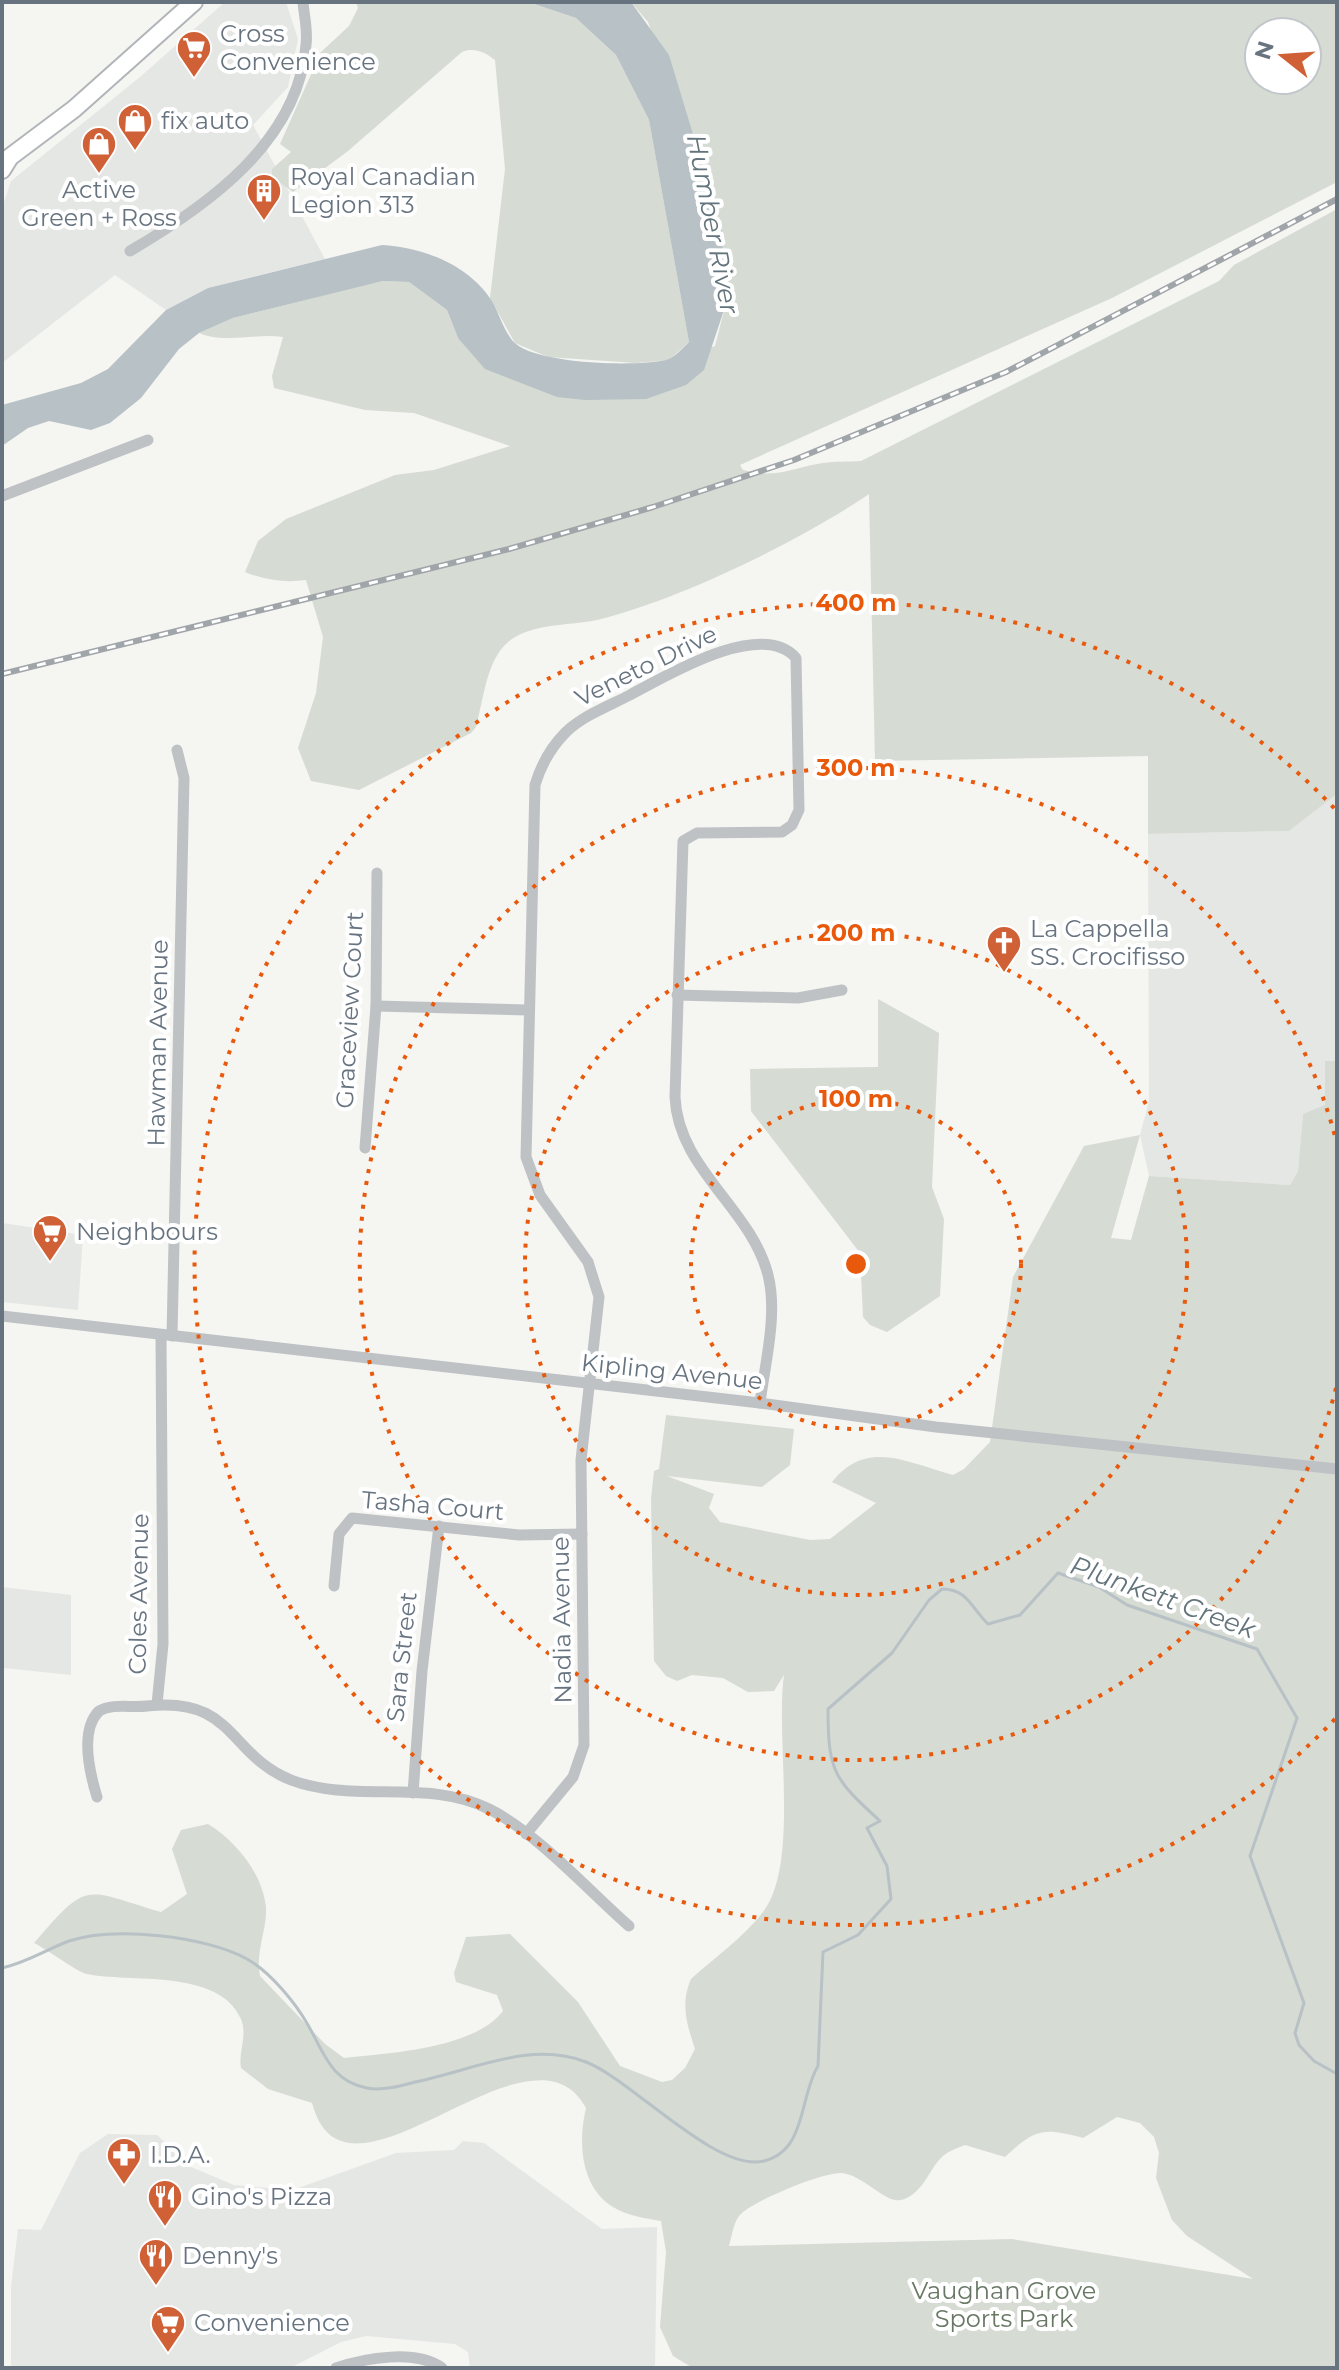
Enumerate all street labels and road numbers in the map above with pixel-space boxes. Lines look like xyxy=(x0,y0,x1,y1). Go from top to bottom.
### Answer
street label: Veneto Drive xyxy=(570,619,721,712)
street label: Graceview Court xyxy=(330,910,369,1109)
street label: Hawman Avenue xyxy=(141,939,174,1147)
street label: Kipling Avenue xyxy=(580,1348,764,1395)
street label: Tasha Court xyxy=(361,1485,506,1526)
street label: Coles Avenue xyxy=(123,1513,154,1675)
street label: Nadia Avenue xyxy=(546,1536,577,1704)
street label: Sara Street xyxy=(380,1590,423,1723)

